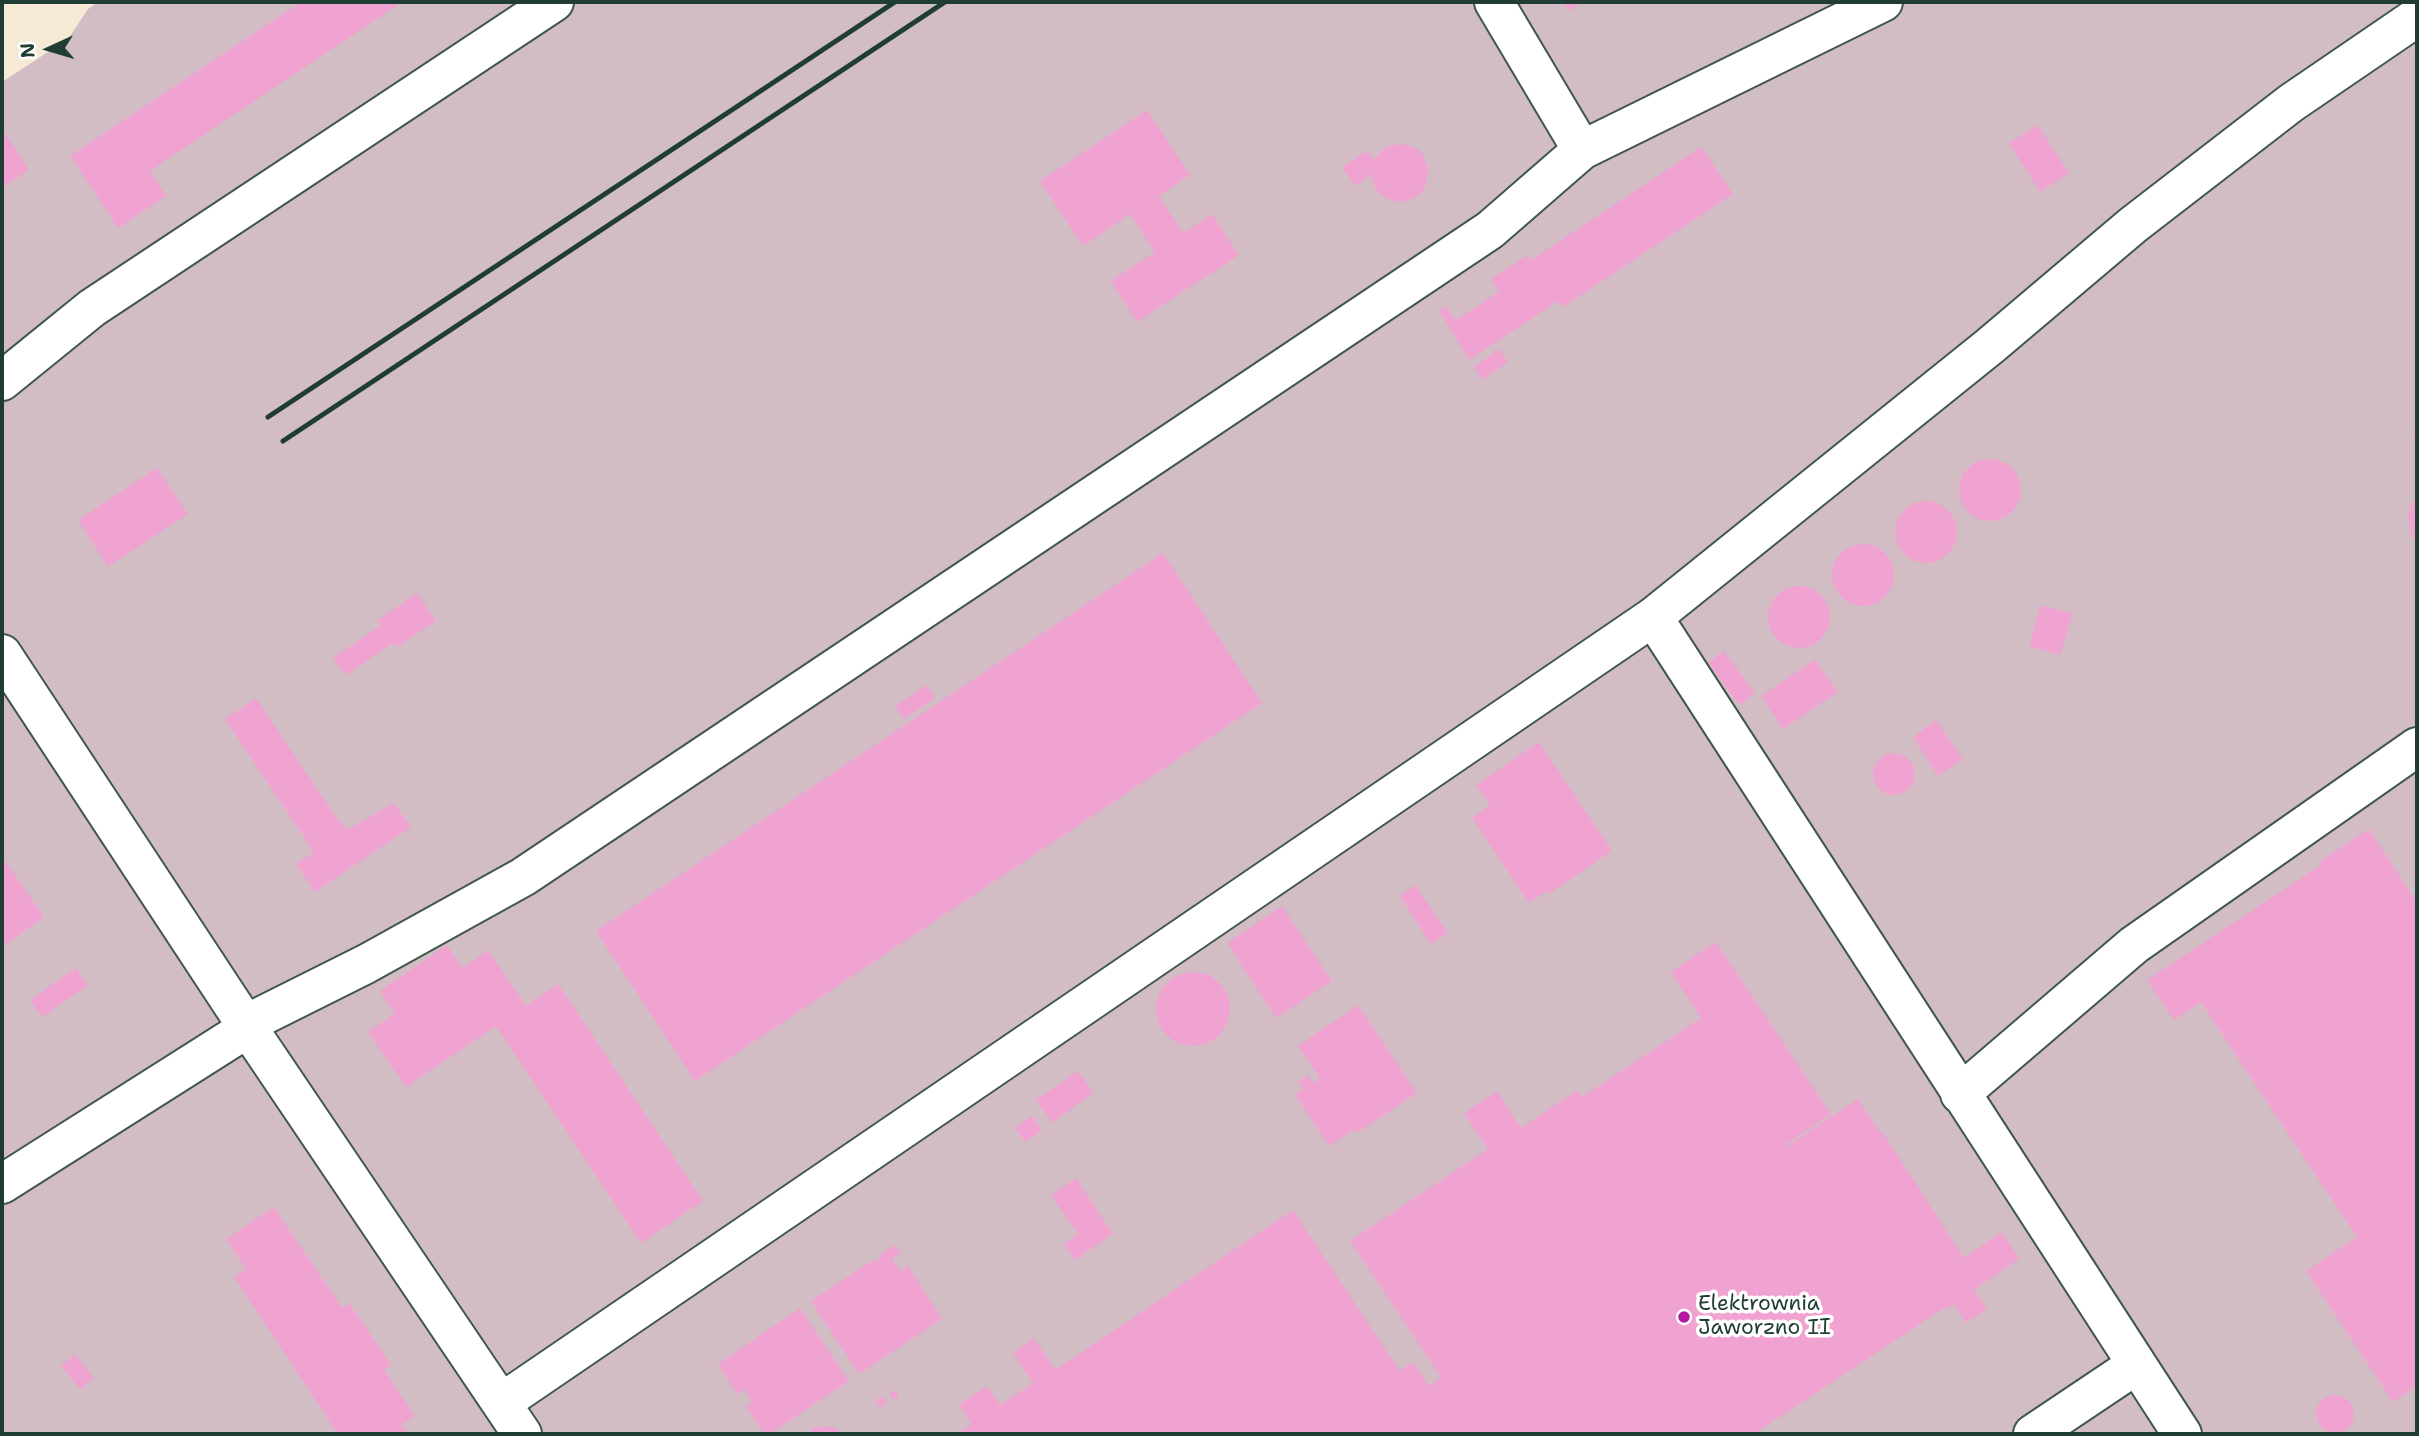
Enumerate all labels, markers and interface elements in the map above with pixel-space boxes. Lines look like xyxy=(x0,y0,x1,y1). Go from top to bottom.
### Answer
north arrow xyxy=(14,14,84,84)
text: N xyxy=(15,42,41,59)
place label: Elektrownia Jaworzno II xyxy=(1698,1292,1831,1342)
marker: Elektrownia Jaworzno II xyxy=(1676,1309,1692,1325)

